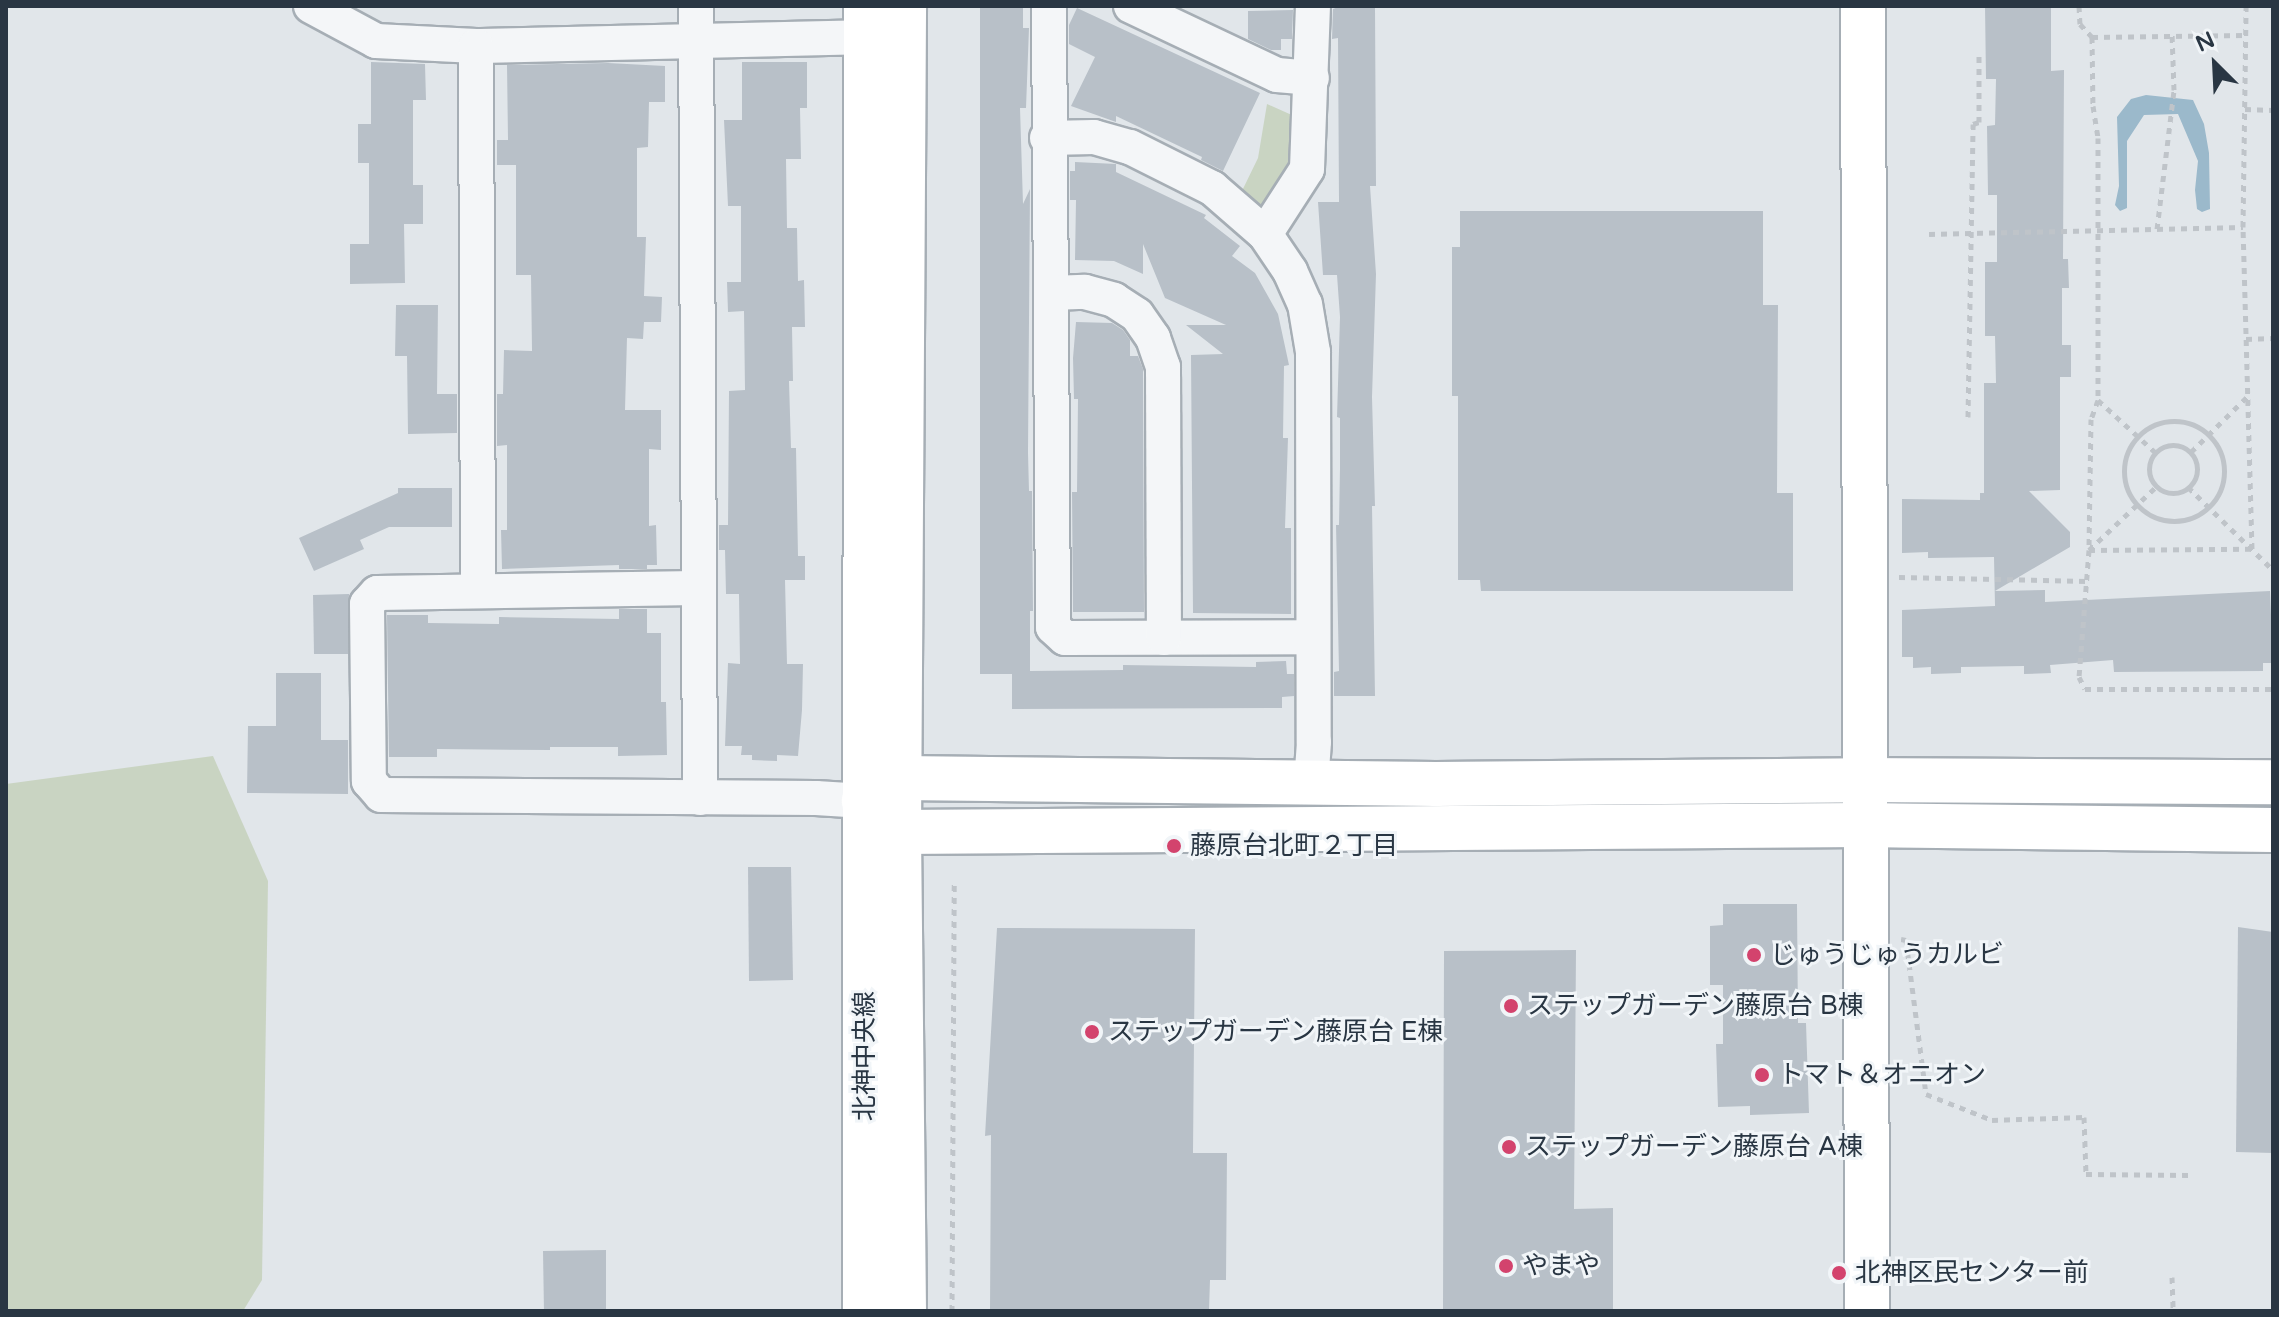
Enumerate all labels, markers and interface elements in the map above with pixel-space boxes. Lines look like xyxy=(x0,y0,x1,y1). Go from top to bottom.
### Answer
north arrow xyxy=(2175,24,2255,104)
text: N xyxy=(2192,27,2219,58)
place label: 藤原台北町２丁目 xyxy=(1190,830,1398,862)
marker: 藤原台北町２丁目 xyxy=(1165,837,1183,855)
place label: じゅうじゅうカルビ xyxy=(1770,939,2004,971)
marker: じゅうじゅうカルビ xyxy=(1745,946,1763,964)
place label: ステップガーデン藤原台 B棟 xyxy=(1527,990,1864,1022)
street label: 北神中央線 xyxy=(849,991,881,1121)
marker: ステップガーデン藤原台 B棟 xyxy=(1502,997,1520,1015)
place label: ステップガーデン藤原台 E棟 xyxy=(1108,1016,1443,1048)
marker: ステップガーデン藤原台 E棟 xyxy=(1083,1023,1101,1041)
place label: トマト＆オニオン xyxy=(1778,1059,1986,1091)
marker: トマト＆オニオン xyxy=(1753,1066,1771,1084)
place label: ステップガーデン藤原台 A棟 xyxy=(1525,1131,1863,1163)
marker: ステップガーデン藤原台 A棟 xyxy=(1500,1138,1518,1156)
place label: やまや xyxy=(1522,1250,1600,1282)
marker: やまや xyxy=(1497,1257,1515,1275)
place label: 北神区民センター前 xyxy=(1855,1257,2089,1289)
marker: 北神区民センター前 xyxy=(1830,1264,1848,1282)

